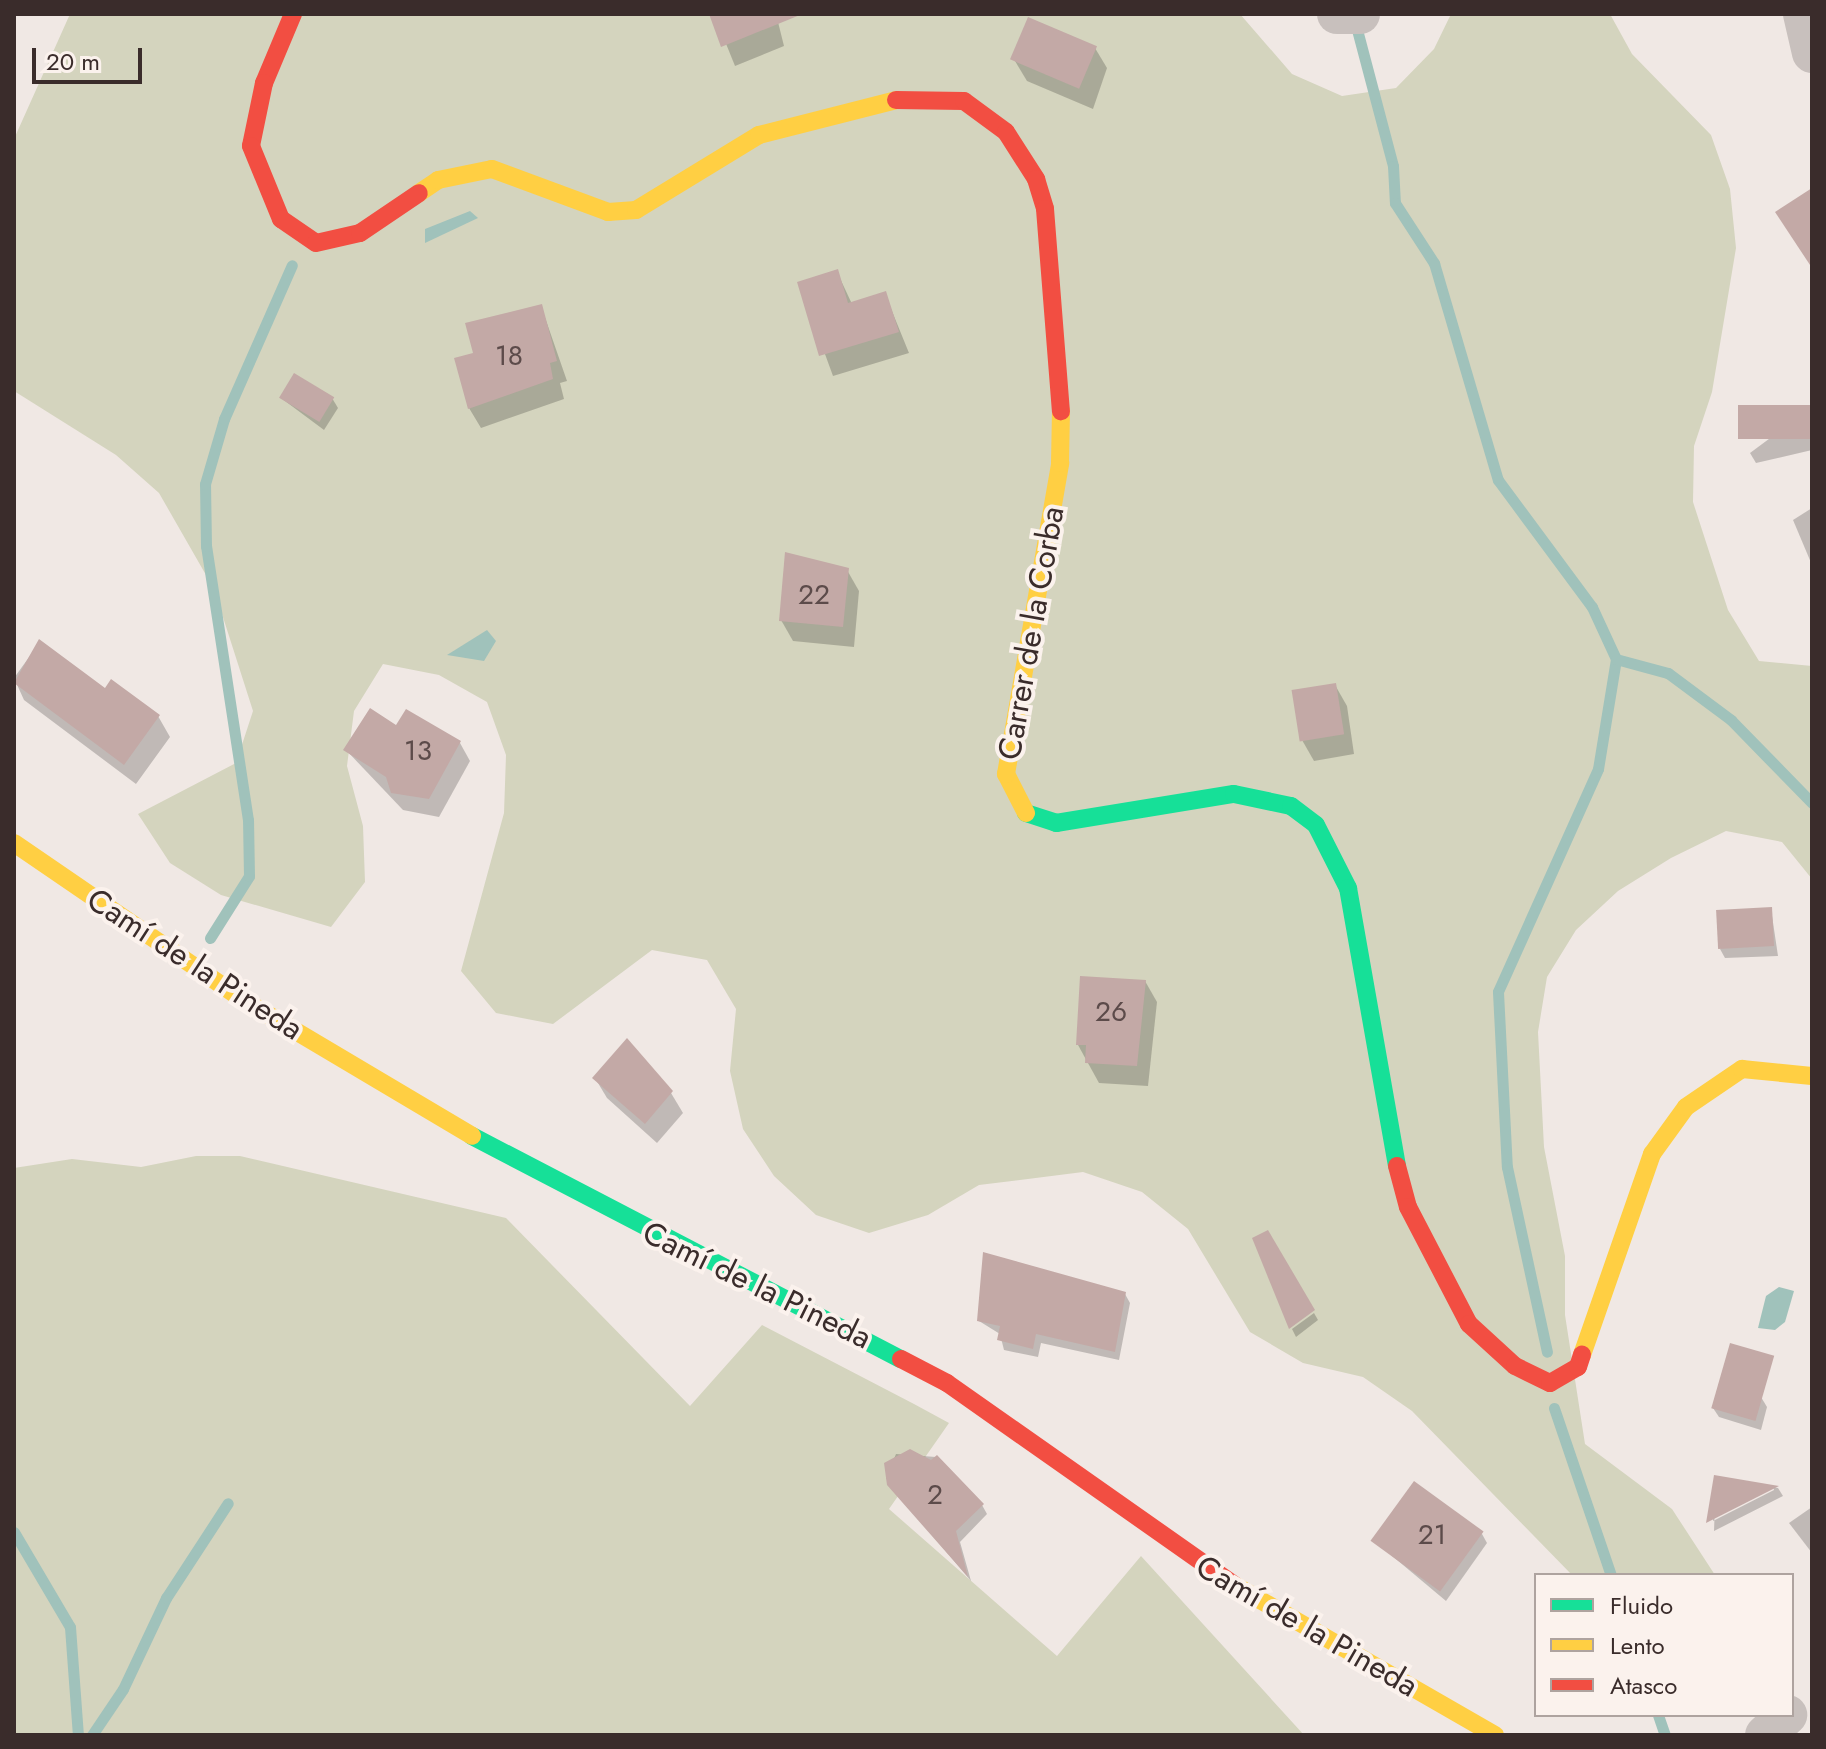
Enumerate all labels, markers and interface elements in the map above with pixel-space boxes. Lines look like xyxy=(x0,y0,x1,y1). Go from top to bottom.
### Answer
scale bar xyxy=(36,32,146,82)
text: 20 m xyxy=(46,44,100,79)
house number: 18 xyxy=(495,339,523,373)
street label: Carrer de la Corba xyxy=(990,503,1072,763)
house number: 22 xyxy=(798,578,830,612)
house number: 13 xyxy=(404,734,432,768)
street label: Camí de la Pineda xyxy=(80,880,310,1048)
house number: 26 xyxy=(1095,995,1127,1029)
street label: Camí de la Pineda xyxy=(636,1213,878,1357)
house number: 2 xyxy=(927,1478,943,1512)
house number: 21 xyxy=(1418,1518,1446,1552)
street label: Camí de la Pineda xyxy=(1189,1547,1425,1705)
legend xyxy=(1534,1573,1794,1717)
text: Fluido xyxy=(1610,1588,1673,1623)
text: Lento xyxy=(1610,1628,1665,1663)
text: Atasco xyxy=(1610,1668,1677,1703)

